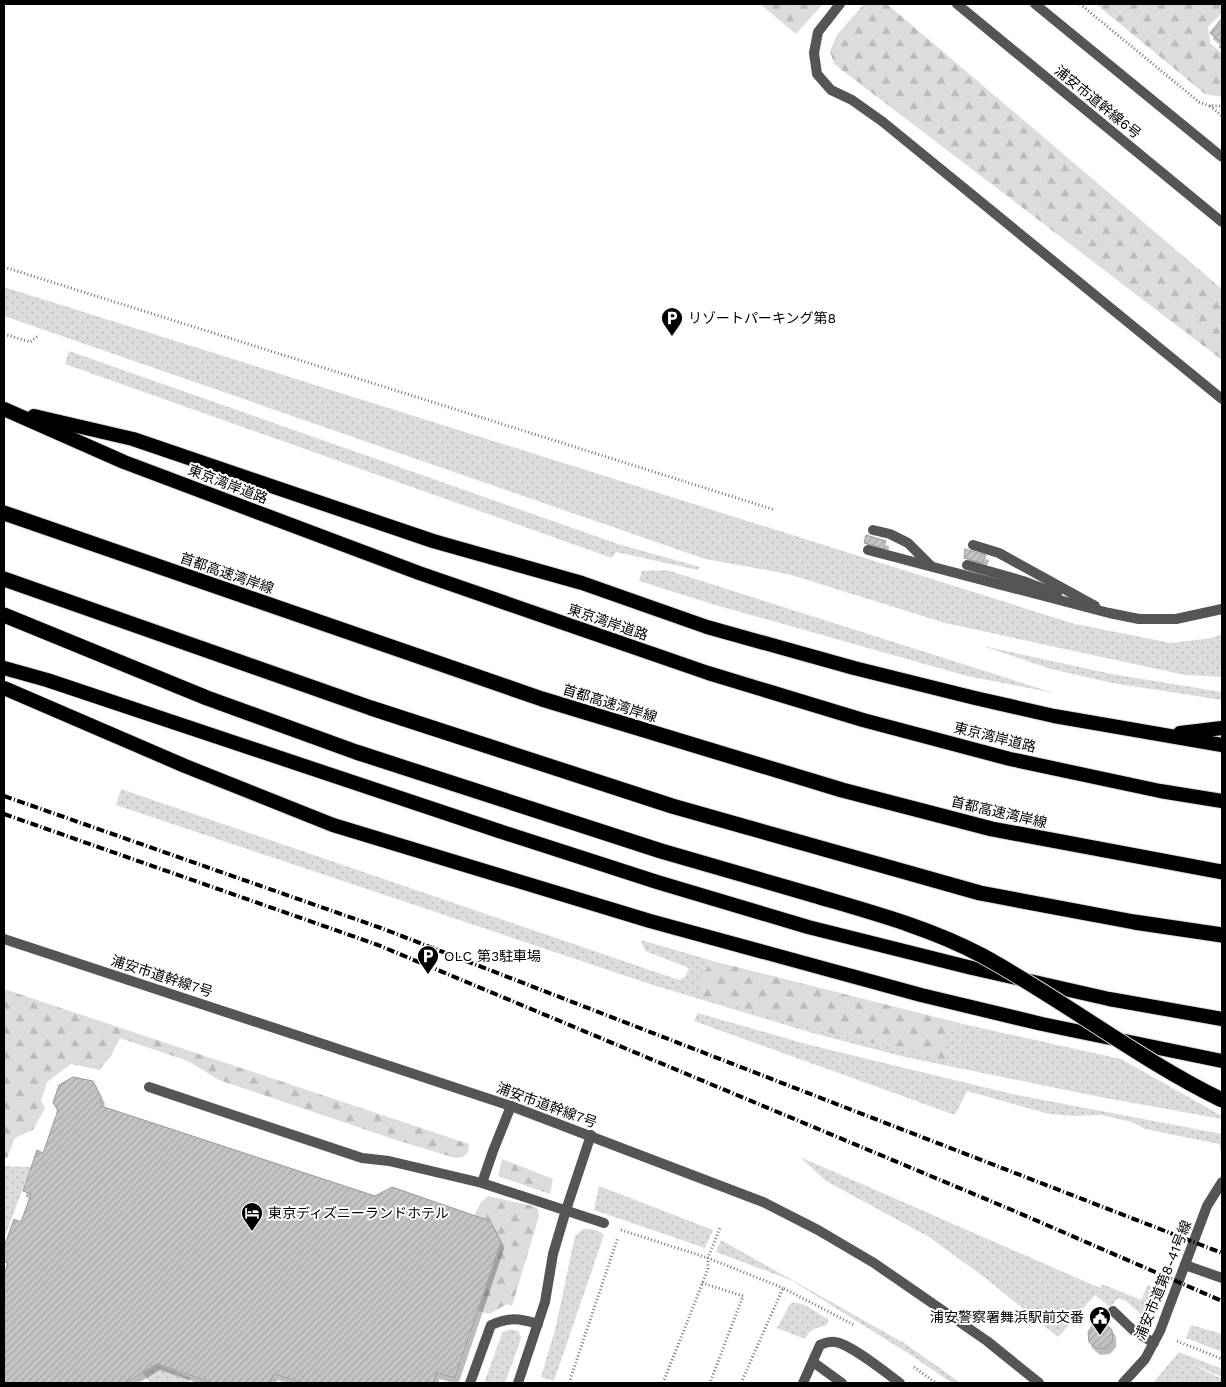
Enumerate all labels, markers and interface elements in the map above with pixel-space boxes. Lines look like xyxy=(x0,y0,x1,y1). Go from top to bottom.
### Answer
street label: 浦安市道幹線6号 xyxy=(1052,62,1144,142)
parking icon: リゾートパーキング第8 xyxy=(660,306,684,337)
place label: リゾートパーキング第8 xyxy=(688,310,836,326)
street label: 東京湾岸道路 xyxy=(186,461,270,507)
street label: 首都高速湾岸線 xyxy=(178,549,276,597)
street label: 東京湾岸道路 xyxy=(566,601,650,643)
street label: 首都高速湾岸線 xyxy=(561,681,659,725)
street label: 東京湾岸道路 xyxy=(952,719,1038,755)
street label: 首都高速湾岸線 xyxy=(949,793,1049,831)
parking icon: OLC 第3駐車場 xyxy=(416,944,440,975)
place label: OLC 第3駐車場 xyxy=(444,948,541,964)
street label: 浦安市道幹線7号 xyxy=(109,952,215,1000)
street label: 浦安市道幹線7号 xyxy=(495,1079,599,1131)
hotel icon: 東京ディズニーランドホテル xyxy=(240,1201,264,1232)
place label: 東京ディズニーランドホテル xyxy=(268,1205,449,1221)
street label: 浦安市道第8-41号線 xyxy=(1132,1218,1194,1342)
public building icon: 浦安警察署舞浜駅前交番 xyxy=(1088,1305,1112,1336)
place label: 浦安警察署舞浜駅前交番 xyxy=(930,1309,1084,1325)

